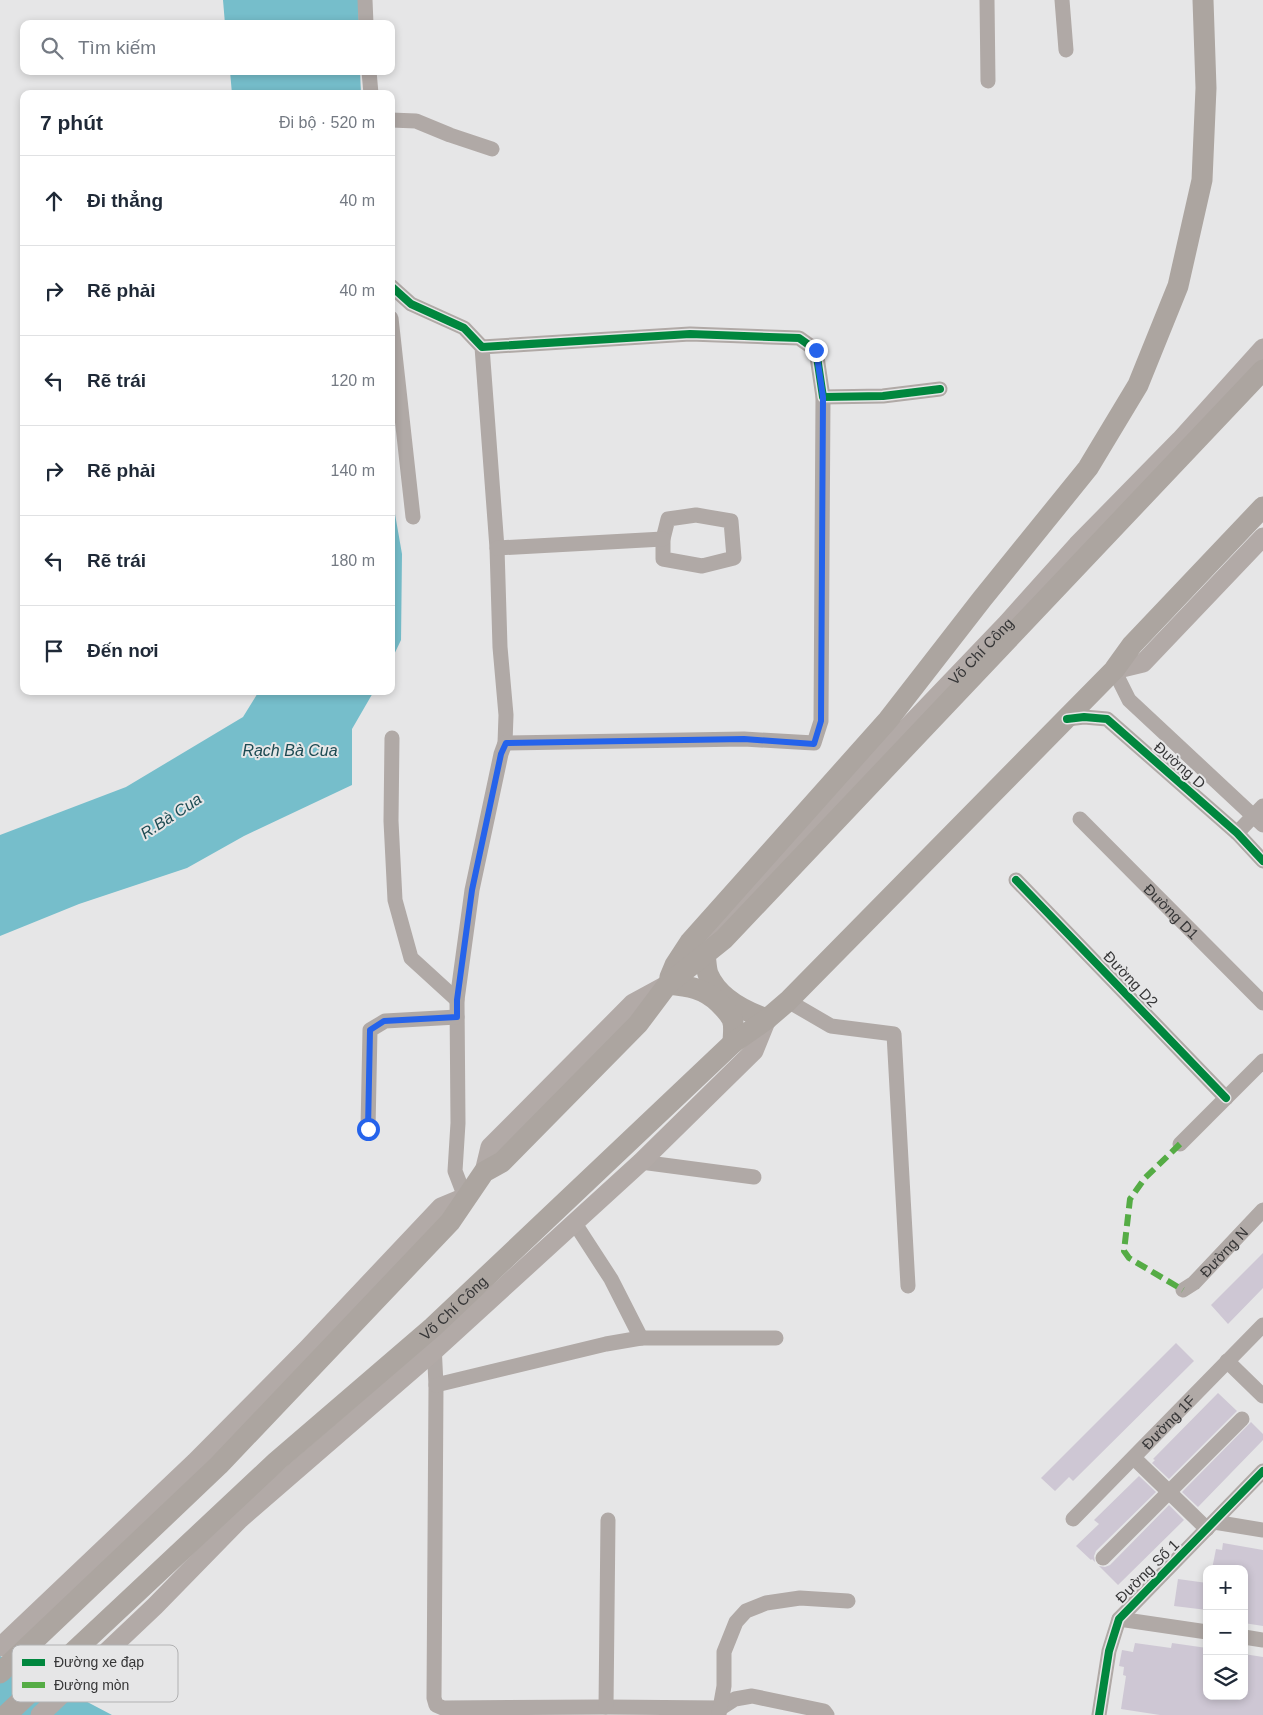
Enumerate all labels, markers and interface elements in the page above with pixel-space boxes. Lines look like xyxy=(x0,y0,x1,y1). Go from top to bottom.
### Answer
search box xyxy=(20,20,395,75)
icon: search xyxy=(38,34,66,62)
text: Tìm kiếm xyxy=(78,37,156,58)
text: 7 phút xyxy=(40,111,103,134)
text: Đi bộ · 520 m xyxy=(279,114,375,131)
icon: ahead xyxy=(40,187,68,215)
text: Đi thẳng xyxy=(87,190,163,211)
text: 40 m xyxy=(339,192,375,209)
icon: right xyxy=(40,277,68,305)
text: Rẽ phải xyxy=(87,280,156,301)
text: 40 m xyxy=(339,282,375,299)
route end xyxy=(805,339,828,362)
icon: left xyxy=(40,367,68,395)
text: Rẽ trái xyxy=(87,370,146,391)
text: 120 m xyxy=(331,372,375,389)
icon: right xyxy=(40,457,68,485)
text: Rẽ phải xyxy=(87,460,156,481)
text: 140 m xyxy=(331,462,375,479)
icon: left xyxy=(40,547,68,575)
text: Rẽ trái xyxy=(87,550,146,571)
text: 180 m xyxy=(331,552,375,569)
street label: Võ Chí Công xyxy=(945,614,1016,688)
icon: arrive xyxy=(40,637,68,665)
text: Đến nơi xyxy=(87,640,159,661)
street label: Đường D xyxy=(1151,738,1209,792)
water label: Rạch Bà Cua xyxy=(242,742,338,759)
water label: R.Bà Cua xyxy=(137,790,205,842)
street label: Đường D1 xyxy=(1141,880,1203,942)
street label: Đường D2 xyxy=(1100,948,1162,1010)
route start xyxy=(357,1118,380,1141)
street label: Đường N xyxy=(1196,1223,1251,1280)
street label: Võ Chí Công xyxy=(416,1272,490,1343)
street label: Đường 1F xyxy=(1138,1391,1198,1452)
street label: Đường Số 1 xyxy=(1112,1536,1182,1606)
map controls xyxy=(1203,1565,1248,1700)
button: + xyxy=(1203,1565,1248,1610)
button: − xyxy=(1203,1610,1248,1655)
legend xyxy=(12,1645,178,1702)
text: Đường xe đạp xyxy=(54,1654,144,1670)
button: layers xyxy=(1203,1655,1248,1700)
text: Đường mòn xyxy=(54,1677,129,1693)

